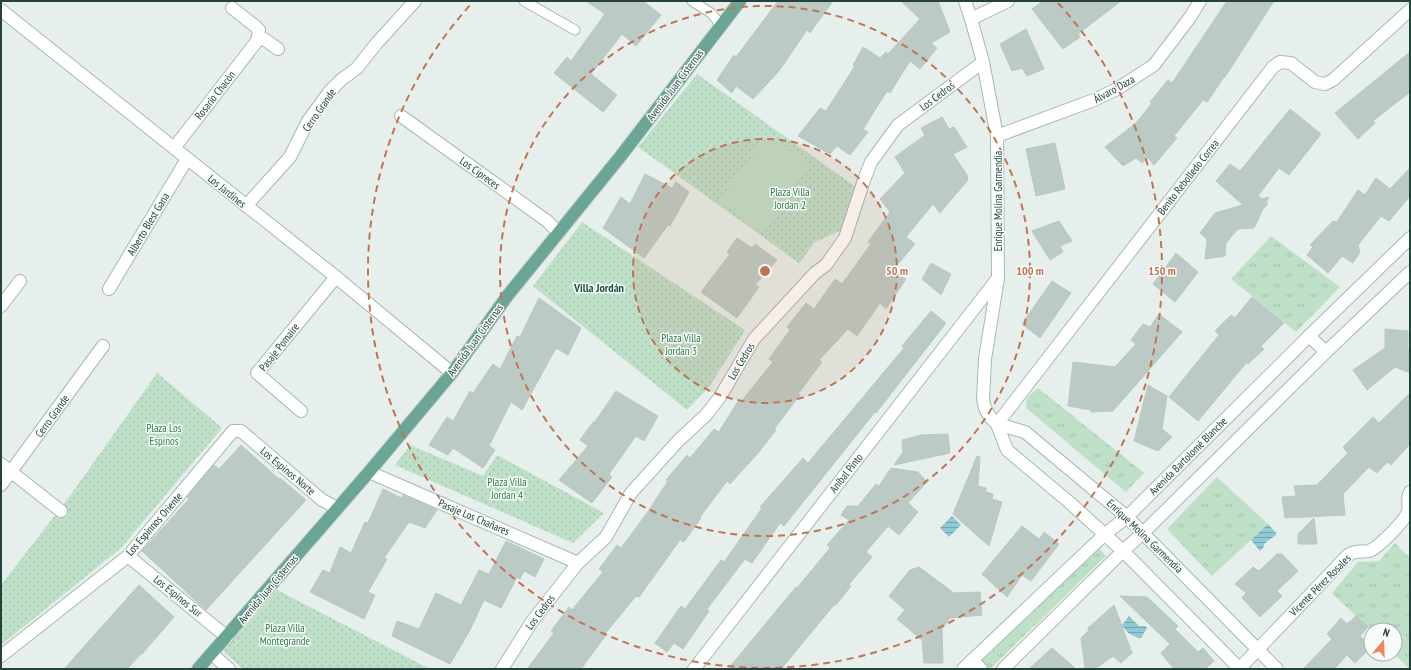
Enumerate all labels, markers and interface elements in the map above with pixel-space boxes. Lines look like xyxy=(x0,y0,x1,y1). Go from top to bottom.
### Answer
street label: Avenida Juan Cisternas xyxy=(644,46,707,124)
street label: Rosario Chacón xyxy=(192,68,238,122)
street label: Álvaro Daza xyxy=(1091,72,1137,106)
street label: Los Cedros xyxy=(917,78,958,114)
street label: Cerro Grande xyxy=(299,85,339,134)
street label: Benito Rebolledo Correa xyxy=(1154,136,1222,218)
street label: Enrique Molina Garmendia xyxy=(991,151,1005,251)
street label: Los Cipreces xyxy=(457,154,503,193)
street label: Los Jardines xyxy=(205,171,249,211)
park label: Plaza Villa Jordan 2 xyxy=(770,185,810,212)
street label: Alberto Blest Gana xyxy=(124,190,172,258)
text: 50 m xyxy=(886,263,908,278)
text: 100 m xyxy=(1016,263,1044,278)
text: 150 m xyxy=(1148,263,1176,278)
centre of rings xyxy=(758,264,772,278)
district label: Villa Jordán xyxy=(573,280,624,295)
street label: Avenida Juan Cisternas xyxy=(444,301,506,379)
street label: Pasaje Pomaire xyxy=(256,320,302,374)
park label: Plaza Villa Jordan 3 xyxy=(661,331,701,358)
street label: Los Cedros xyxy=(725,340,758,382)
street label: Cerro Grande xyxy=(32,392,72,440)
street label: Avenida Bartolomé Blanche xyxy=(1146,414,1230,498)
park label: Plaza Los Espinos xyxy=(146,421,182,448)
street label: Los Espinos Norte xyxy=(258,444,319,498)
street label: Aníbal Pinto xyxy=(826,450,866,496)
park label: Plaza Villa Jordan 4 xyxy=(487,475,527,502)
street label: Los Espinnos Oriente xyxy=(123,489,186,558)
street label: Pasaje Los Chañares xyxy=(436,496,512,538)
street label: Enrique Molina Garmendia xyxy=(1104,496,1186,576)
street label: Avenida Juan Cisternas xyxy=(235,551,301,626)
street label: Vicente Pérez Rosales xyxy=(1285,551,1354,620)
street label: Los Espinos Sur xyxy=(151,572,205,620)
street label: Los Cedros xyxy=(522,591,558,632)
park label: Plaza Villa Montegrande xyxy=(260,621,311,648)
north arrow xyxy=(1363,622,1403,662)
text: N xyxy=(1381,625,1391,640)

